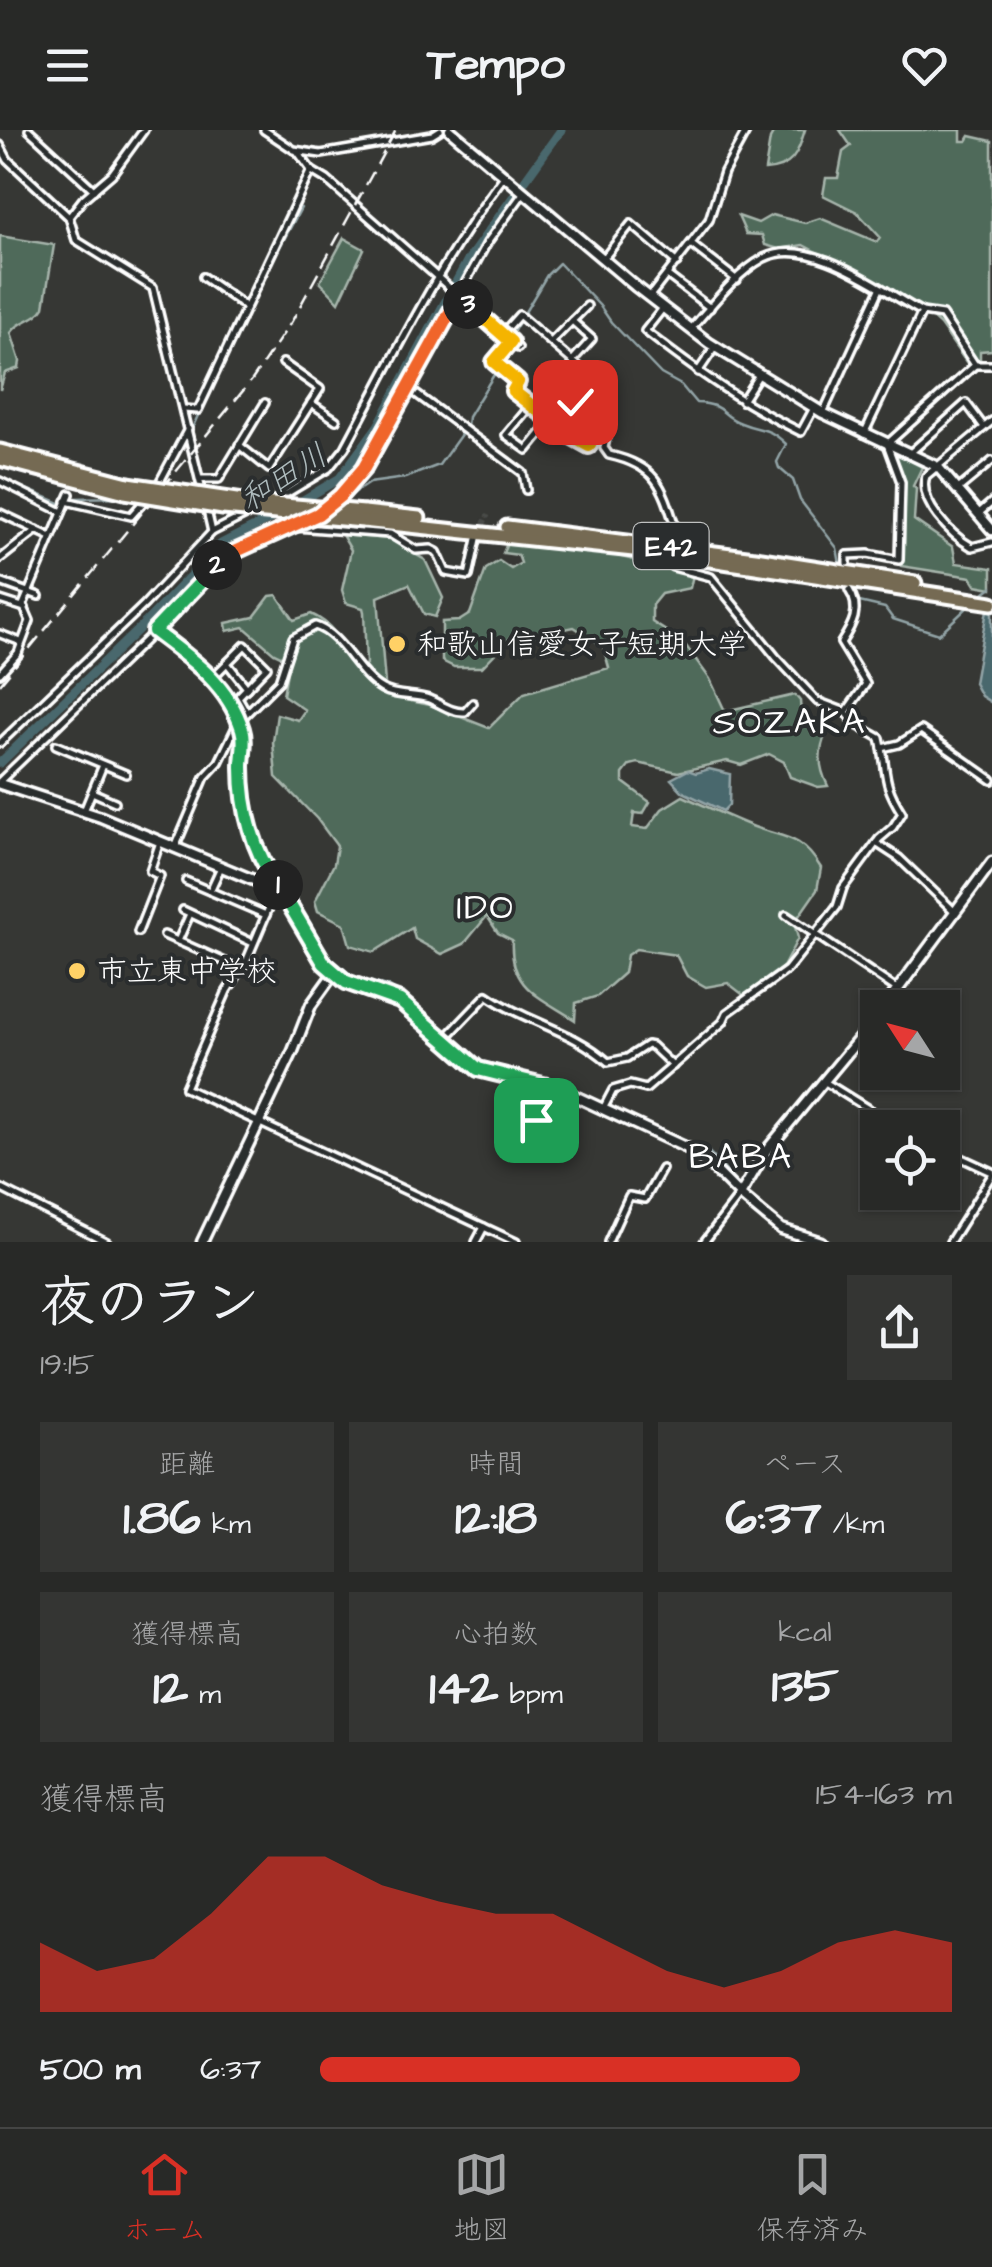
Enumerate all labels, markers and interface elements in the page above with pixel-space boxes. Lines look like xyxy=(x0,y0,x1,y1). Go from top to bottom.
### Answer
text: Tempo xyxy=(427,34,565,96)
icon: menu xyxy=(40,38,95,93)
icon: heart xyxy=(897,38,952,93)
pin: 3 xyxy=(443,279,493,329)
text: 3 xyxy=(461,284,475,323)
pin xyxy=(533,360,618,445)
icon: check xyxy=(548,375,603,430)
water label: 和田川 xyxy=(231,434,336,523)
road number: E42 xyxy=(634,523,708,569)
pin: 2 xyxy=(192,540,242,590)
text: 2 xyxy=(209,545,225,584)
place label: 和歌山信愛女子短期大学 xyxy=(417,624,747,666)
marker: 和歌山信愛女子短期大学 xyxy=(386,633,408,655)
district label: SOZAKA xyxy=(713,698,867,747)
pin: 1 xyxy=(253,860,303,910)
text: 1 xyxy=(276,865,280,904)
district label: IDO xyxy=(457,883,515,932)
place label: 市立東中学校 xyxy=(97,951,277,993)
marker: 市立東中学校 xyxy=(66,960,88,982)
north arrow xyxy=(860,990,960,1090)
map controls xyxy=(860,990,960,1210)
pin xyxy=(494,1078,579,1163)
icon: arrive xyxy=(509,1093,564,1148)
button: locate xyxy=(860,1110,960,1210)
district label: BABA xyxy=(689,1133,793,1182)
text: 夜のラン xyxy=(40,1266,260,1342)
button: share xyxy=(847,1275,952,1380)
text: 19:15 xyxy=(40,1342,94,1387)
text: 距離 xyxy=(159,1445,215,1484)
text: 時間 xyxy=(468,1445,524,1484)
text: ペース xyxy=(764,1445,846,1484)
text: 1.86 xyxy=(123,1484,201,1553)
text: 12:18 xyxy=(455,1484,537,1553)
text: 6:37 xyxy=(726,1484,821,1553)
text: km xyxy=(201,1505,251,1544)
text: /km xyxy=(821,1505,884,1544)
text: kcal xyxy=(778,1613,832,1652)
text: 獲得標高 xyxy=(131,1615,243,1654)
text: 心拍数 xyxy=(454,1615,538,1654)
text: 135 xyxy=(771,1652,839,1721)
text: 12 xyxy=(153,1654,188,1723)
text: 142 xyxy=(429,1654,498,1723)
text: m xyxy=(188,1675,221,1714)
text: bpm xyxy=(498,1675,563,1714)
text: 154–163 m xyxy=(815,1772,952,1817)
text: 獲得標高 xyxy=(40,1777,168,1822)
text: 500 m xyxy=(40,2047,141,2092)
text: 6:37 xyxy=(200,2047,261,2092)
tab: ホーム xyxy=(124,2147,206,2250)
tab: 地図 xyxy=(453,2147,509,2250)
tab: 保存済み xyxy=(756,2147,868,2250)

